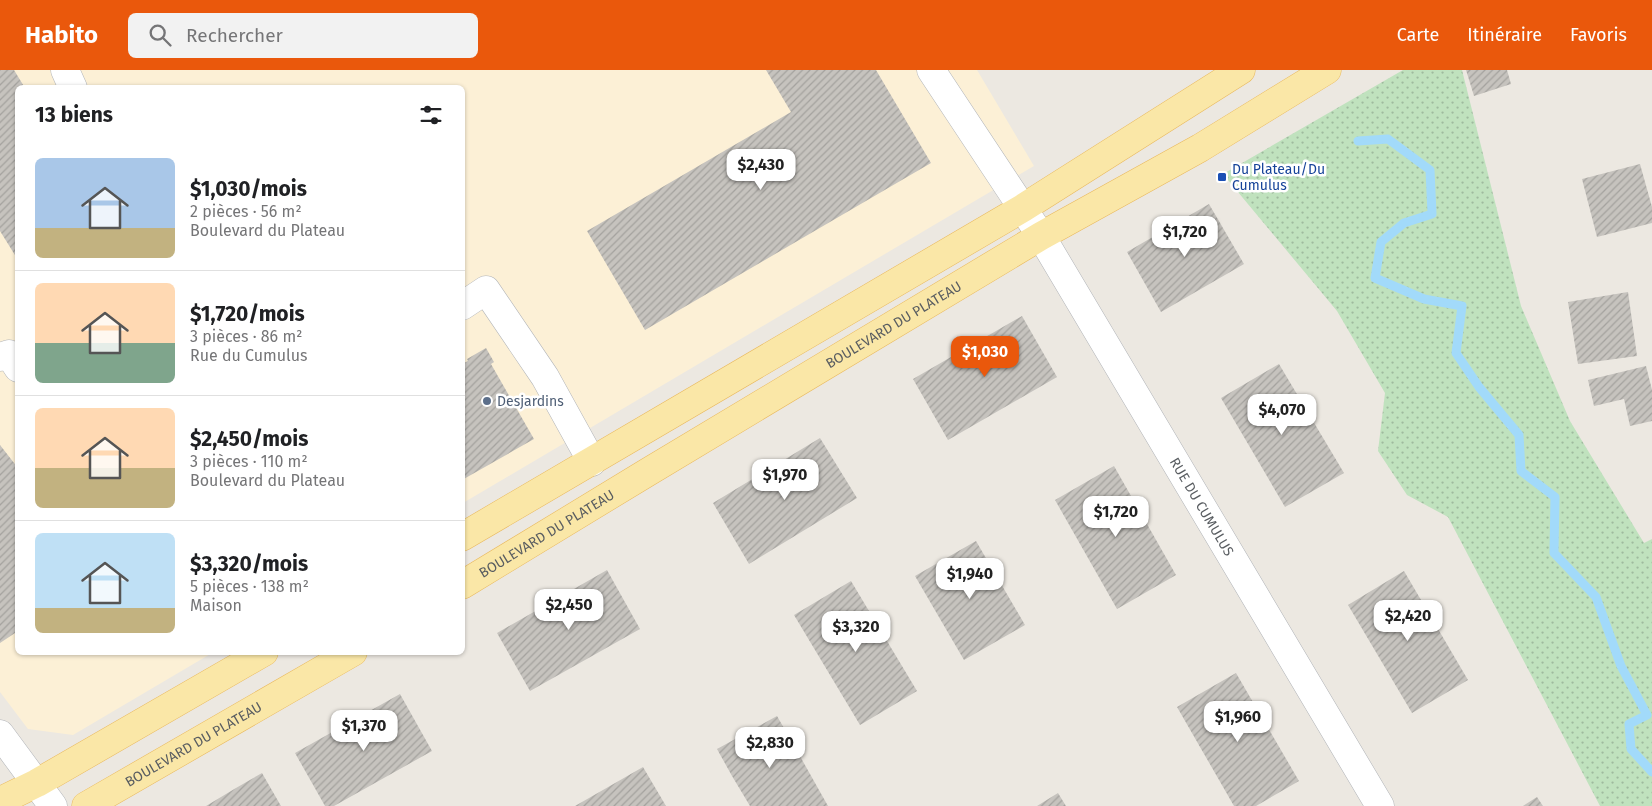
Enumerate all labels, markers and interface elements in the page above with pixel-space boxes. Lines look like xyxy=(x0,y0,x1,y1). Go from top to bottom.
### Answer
search box xyxy=(128,13,478,58)
text: Habito xyxy=(25,21,98,49)
icon: search xyxy=(146,21,174,49)
text: Rechercher xyxy=(186,24,283,47)
text: Carte xyxy=(1397,24,1439,46)
text: Itinéraire xyxy=(1467,24,1542,46)
text: Favoris xyxy=(1570,24,1627,46)
icon: filters xyxy=(417,101,445,129)
text: 13 biens xyxy=(35,102,113,128)
pin: $2,430 xyxy=(720,148,802,191)
text: $2,430 xyxy=(738,155,784,174)
place label: Du Plateau/Du Cumulus xyxy=(1232,161,1325,194)
marker: Du Plateau/Du Cumulus xyxy=(1216,171,1228,183)
text: $1,030/mois xyxy=(190,176,307,202)
icon: home xyxy=(75,178,135,238)
text: 2 pièces · 56 m² xyxy=(190,202,302,221)
pin: $1,720 xyxy=(1144,216,1226,258)
text: Boulevard du Plateau xyxy=(190,221,345,240)
text: $1,720 xyxy=(1163,222,1207,241)
street label: BOULEVARD DU PLATEAU xyxy=(823,277,964,372)
text: $1,720/mois xyxy=(190,301,305,327)
icon: home xyxy=(75,303,135,363)
text: 3 pièces · 86 m² xyxy=(190,327,302,346)
pin: $1,030 xyxy=(944,336,1026,378)
text: $1,030 xyxy=(962,342,1008,361)
text: Rue du Cumulus xyxy=(190,346,308,365)
place label: Desjardins xyxy=(497,393,564,410)
pin: $4,070 xyxy=(1241,394,1323,436)
marker: Desjardins xyxy=(481,395,493,407)
text: $4,070 xyxy=(1258,400,1306,419)
text: $2,450/mois xyxy=(190,426,308,452)
icon: home xyxy=(75,428,135,488)
text: 3 pièces · 110 m² xyxy=(190,452,308,471)
street label: RUE DU CUMULUS xyxy=(1166,454,1238,559)
pin: $1,970 xyxy=(744,458,826,501)
text: $1,970 xyxy=(763,465,807,484)
text: Boulevard du Plateau xyxy=(190,471,345,490)
street label: BOULEVARD DU PLATEAU xyxy=(476,486,617,581)
pin: $1,720 xyxy=(1075,496,1157,538)
text: $1,720 xyxy=(1094,502,1138,521)
text: $3,320/mois xyxy=(190,551,308,577)
icon: home xyxy=(75,553,135,613)
pin: $1,940 xyxy=(929,558,1011,600)
text: $1,940 xyxy=(947,564,993,583)
text: 5 pièces · 138 m² xyxy=(190,577,309,596)
pin: $2,450 xyxy=(528,588,610,631)
text: $2,450 xyxy=(545,595,593,614)
text: Maison xyxy=(190,596,242,615)
pin: $2,420 xyxy=(1367,600,1449,642)
text: $2,420 xyxy=(1385,606,1431,625)
pin: $3,320 xyxy=(815,610,897,653)
text: $3,320 xyxy=(833,617,880,636)
street label: BOULEVARD DU PLATEAU xyxy=(122,698,265,790)
pin: $1,960 xyxy=(1197,700,1279,743)
text: $1,960 xyxy=(1215,707,1261,726)
pin: $1,370 xyxy=(323,710,405,752)
text: $1,370 xyxy=(342,716,386,735)
pin: $2,830 xyxy=(729,726,811,769)
text: $2,830 xyxy=(746,733,794,752)

